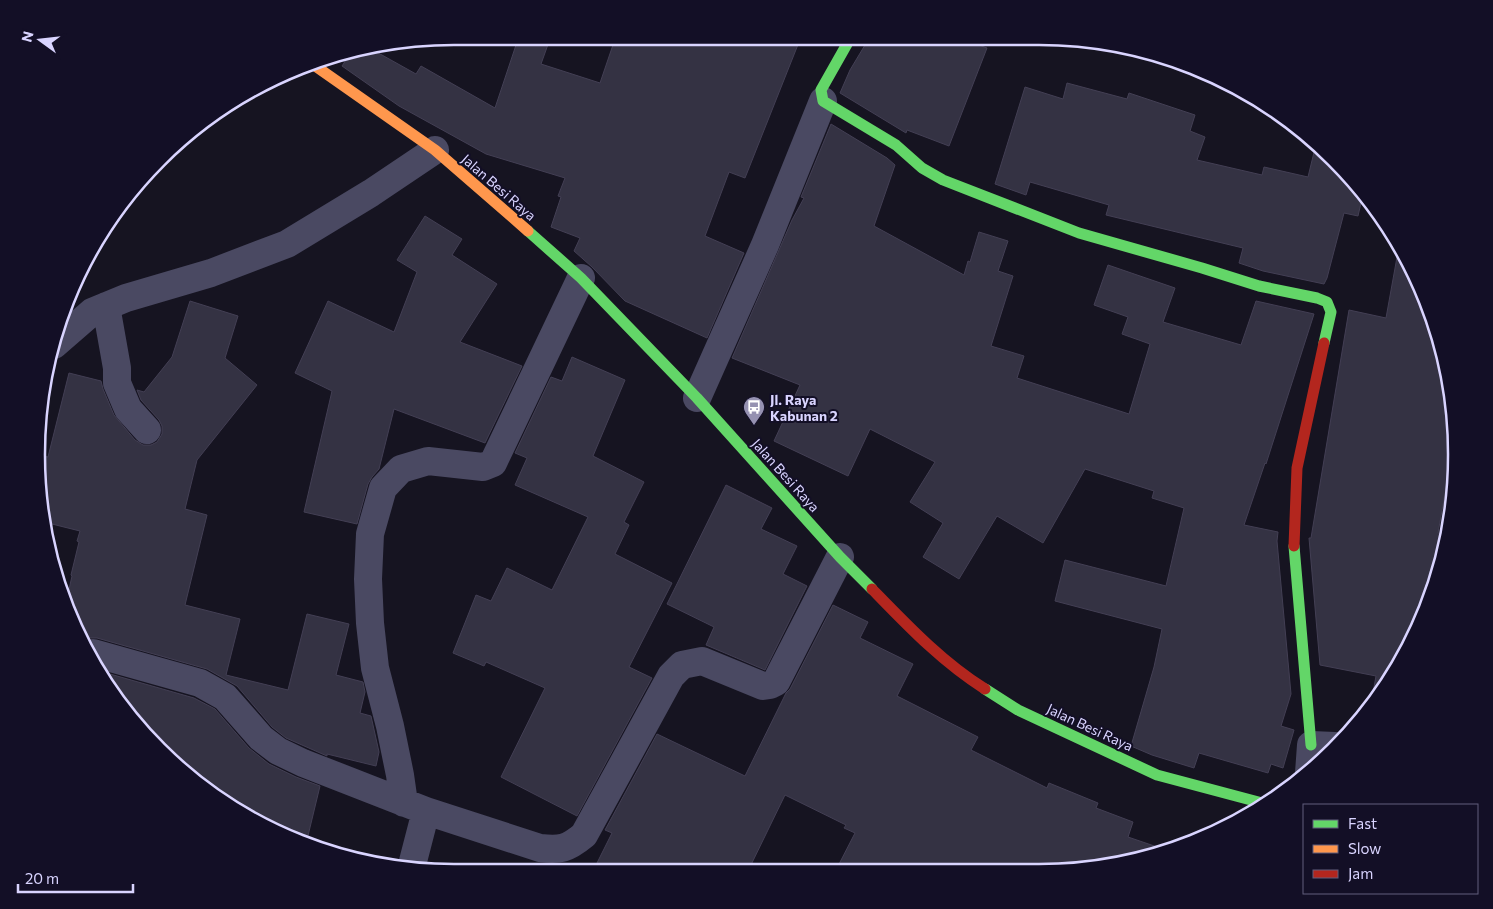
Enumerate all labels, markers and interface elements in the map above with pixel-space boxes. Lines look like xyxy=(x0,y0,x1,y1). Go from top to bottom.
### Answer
north arrow xyxy=(15,15,65,65)
text: N xyxy=(17,29,37,44)
street label: Jalan Besi Raya xyxy=(458,150,540,224)
place label: Jl. Raya Kabunan 2 xyxy=(770,391,838,424)
bus stop icon: Jl. Raya Kabunan 2 xyxy=(742,395,766,426)
street label: Jalan Besi Raya xyxy=(749,435,823,515)
street label: Jalan Besi Raya xyxy=(1044,700,1136,754)
legend xyxy=(1303,804,1478,894)
text: Fast xyxy=(1348,814,1377,832)
text: Slow xyxy=(1348,839,1381,857)
scale bar xyxy=(18,862,132,894)
text: Jam xyxy=(1348,864,1373,882)
text: 20 m xyxy=(25,869,59,887)

